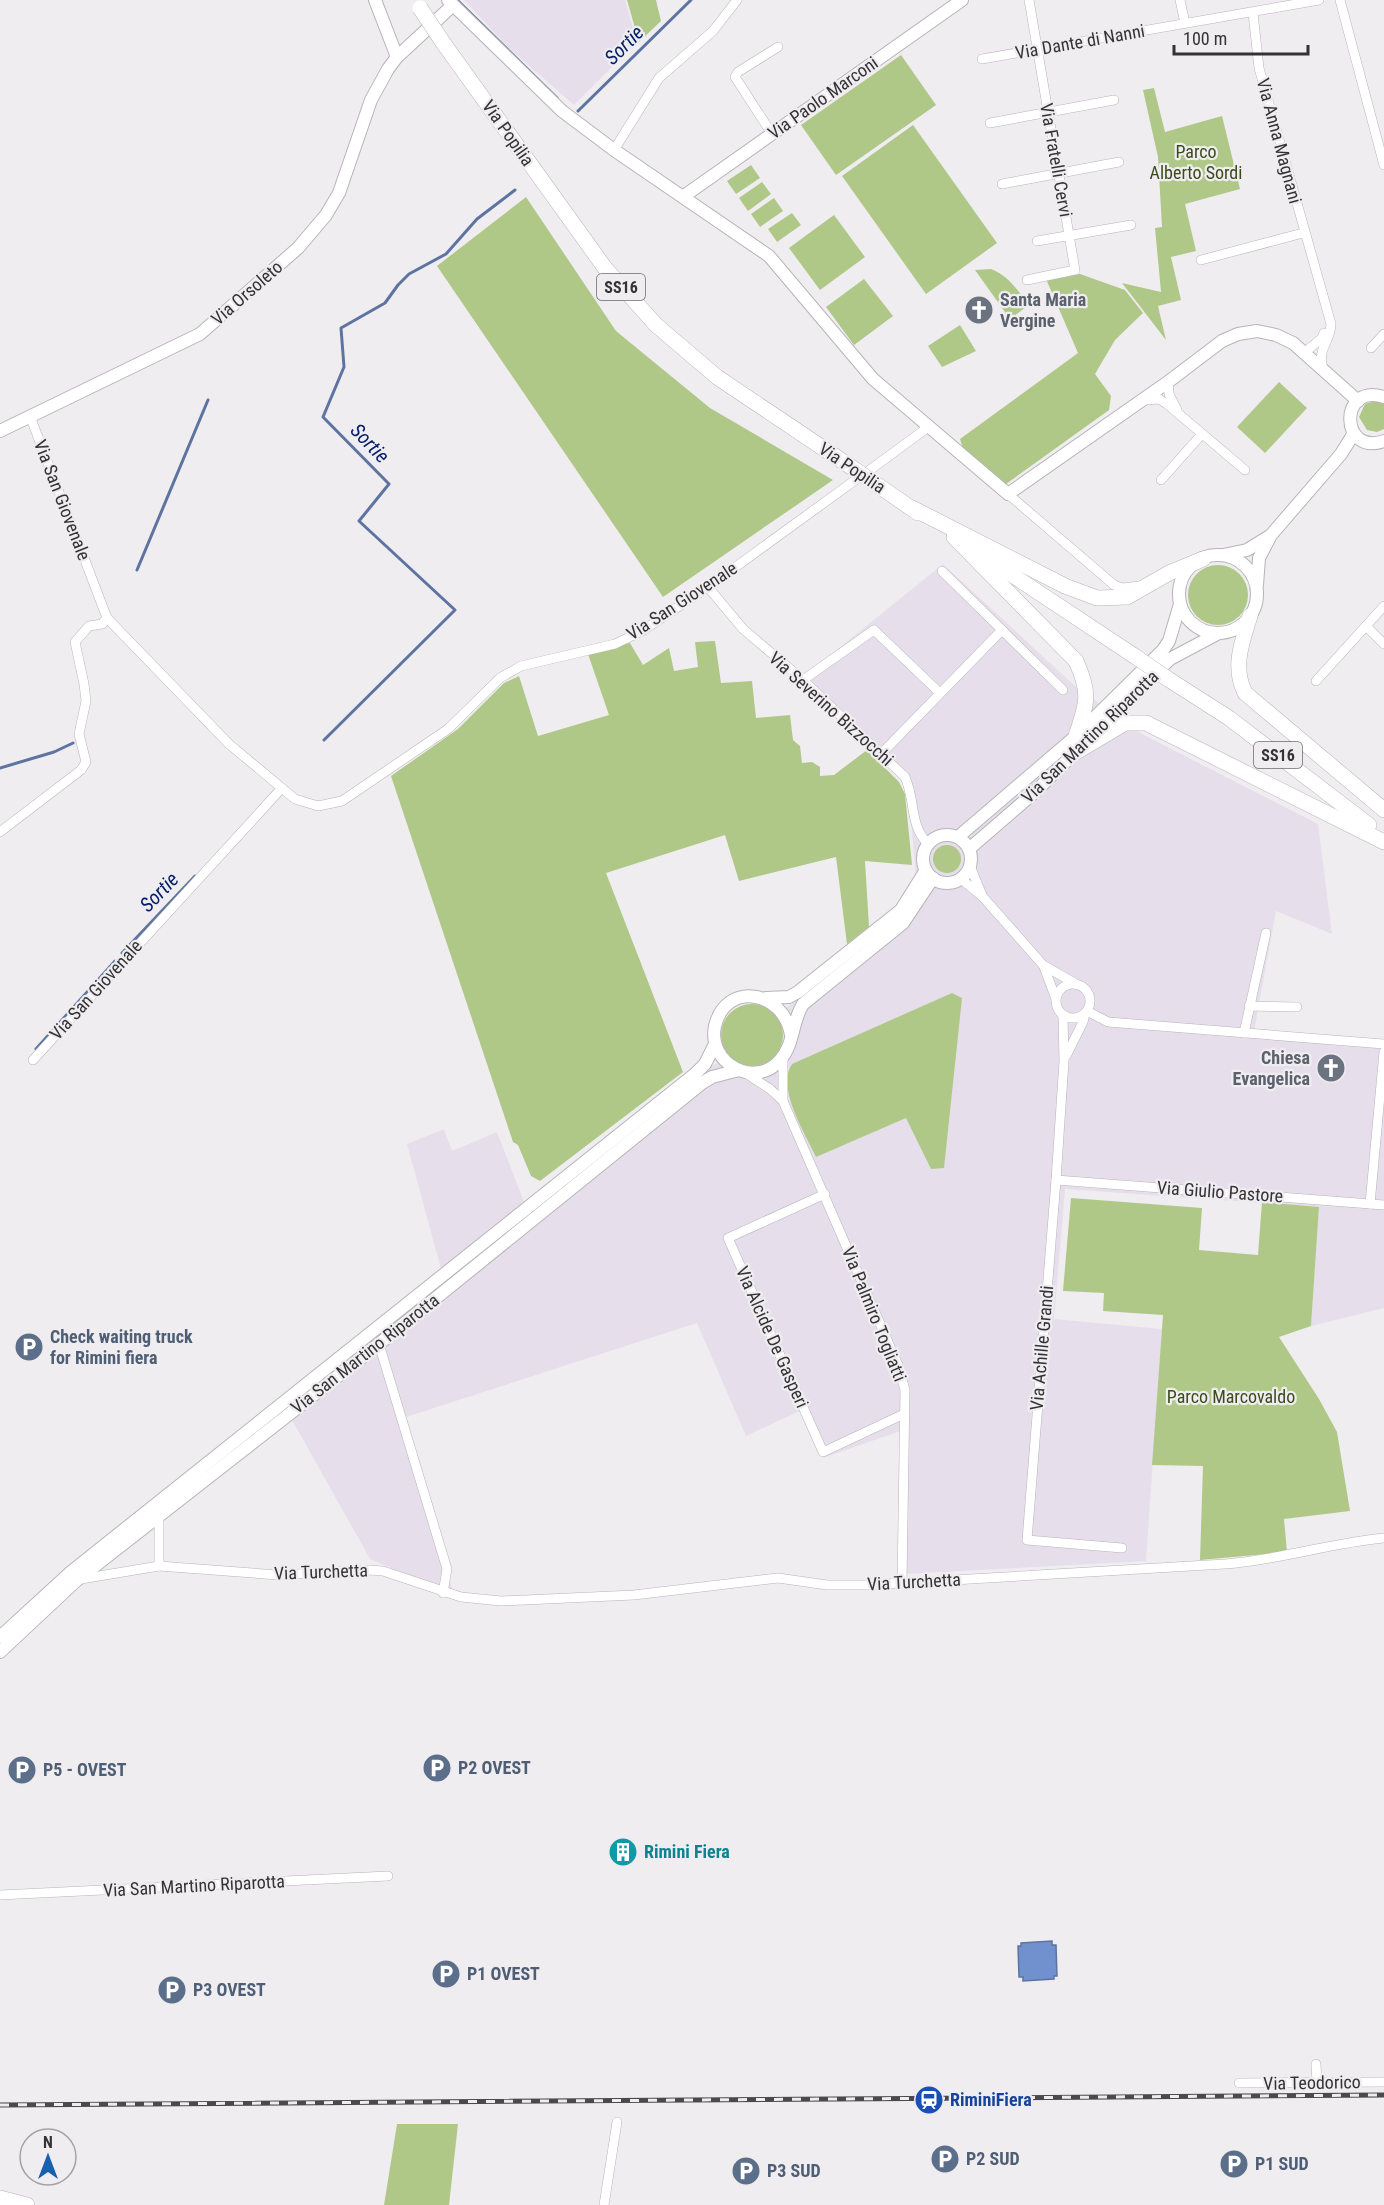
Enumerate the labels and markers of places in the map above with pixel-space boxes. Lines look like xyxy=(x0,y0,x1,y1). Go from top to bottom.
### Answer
place label: Santa Maria Vergine xyxy=(1000,289,1086,331)
church icon: Santa Maria Vergine xyxy=(963,294,995,326)
place label: Chiesa Evangelica xyxy=(1233,1047,1310,1089)
church icon: Chiesa Evangelica xyxy=(1315,1052,1347,1084)
place label: Check waiting truck for Rimini fiera xyxy=(50,1326,193,1368)
parking icon: Check waiting truck for Rimini fiera xyxy=(13,1331,45,1363)
parking icon: P2 OVEST xyxy=(421,1752,453,1784)
parking icon: P5 - OVEST xyxy=(6,1754,38,1786)
place label: P2 OVEST xyxy=(458,1757,531,1778)
place label: P5 - OVEST xyxy=(43,1759,127,1780)
building icon: Rimini Fiera xyxy=(607,1836,639,1868)
place label: Rimini Fiera xyxy=(644,1841,730,1862)
parking icon: P1 OVEST xyxy=(430,1958,462,1990)
place label: P1 OVEST xyxy=(467,1963,540,1984)
parking icon: P3 OVEST xyxy=(156,1974,188,2006)
place label: P3 OVEST xyxy=(193,1979,266,2000)
station icon: RiminiFiera xyxy=(913,2084,945,2116)
place label: RiminiFiera xyxy=(950,2089,1032,2110)
parking icon: P2 SUD xyxy=(929,2143,961,2175)
place label: P2 SUD xyxy=(966,2148,1020,2169)
parking icon: P1 SUD xyxy=(1218,2148,1250,2180)
place label: P1 SUD xyxy=(1255,2153,1309,2174)
parking icon: P3 SUD xyxy=(730,2155,762,2187)
place label: P3 SUD xyxy=(767,2160,821,2181)

